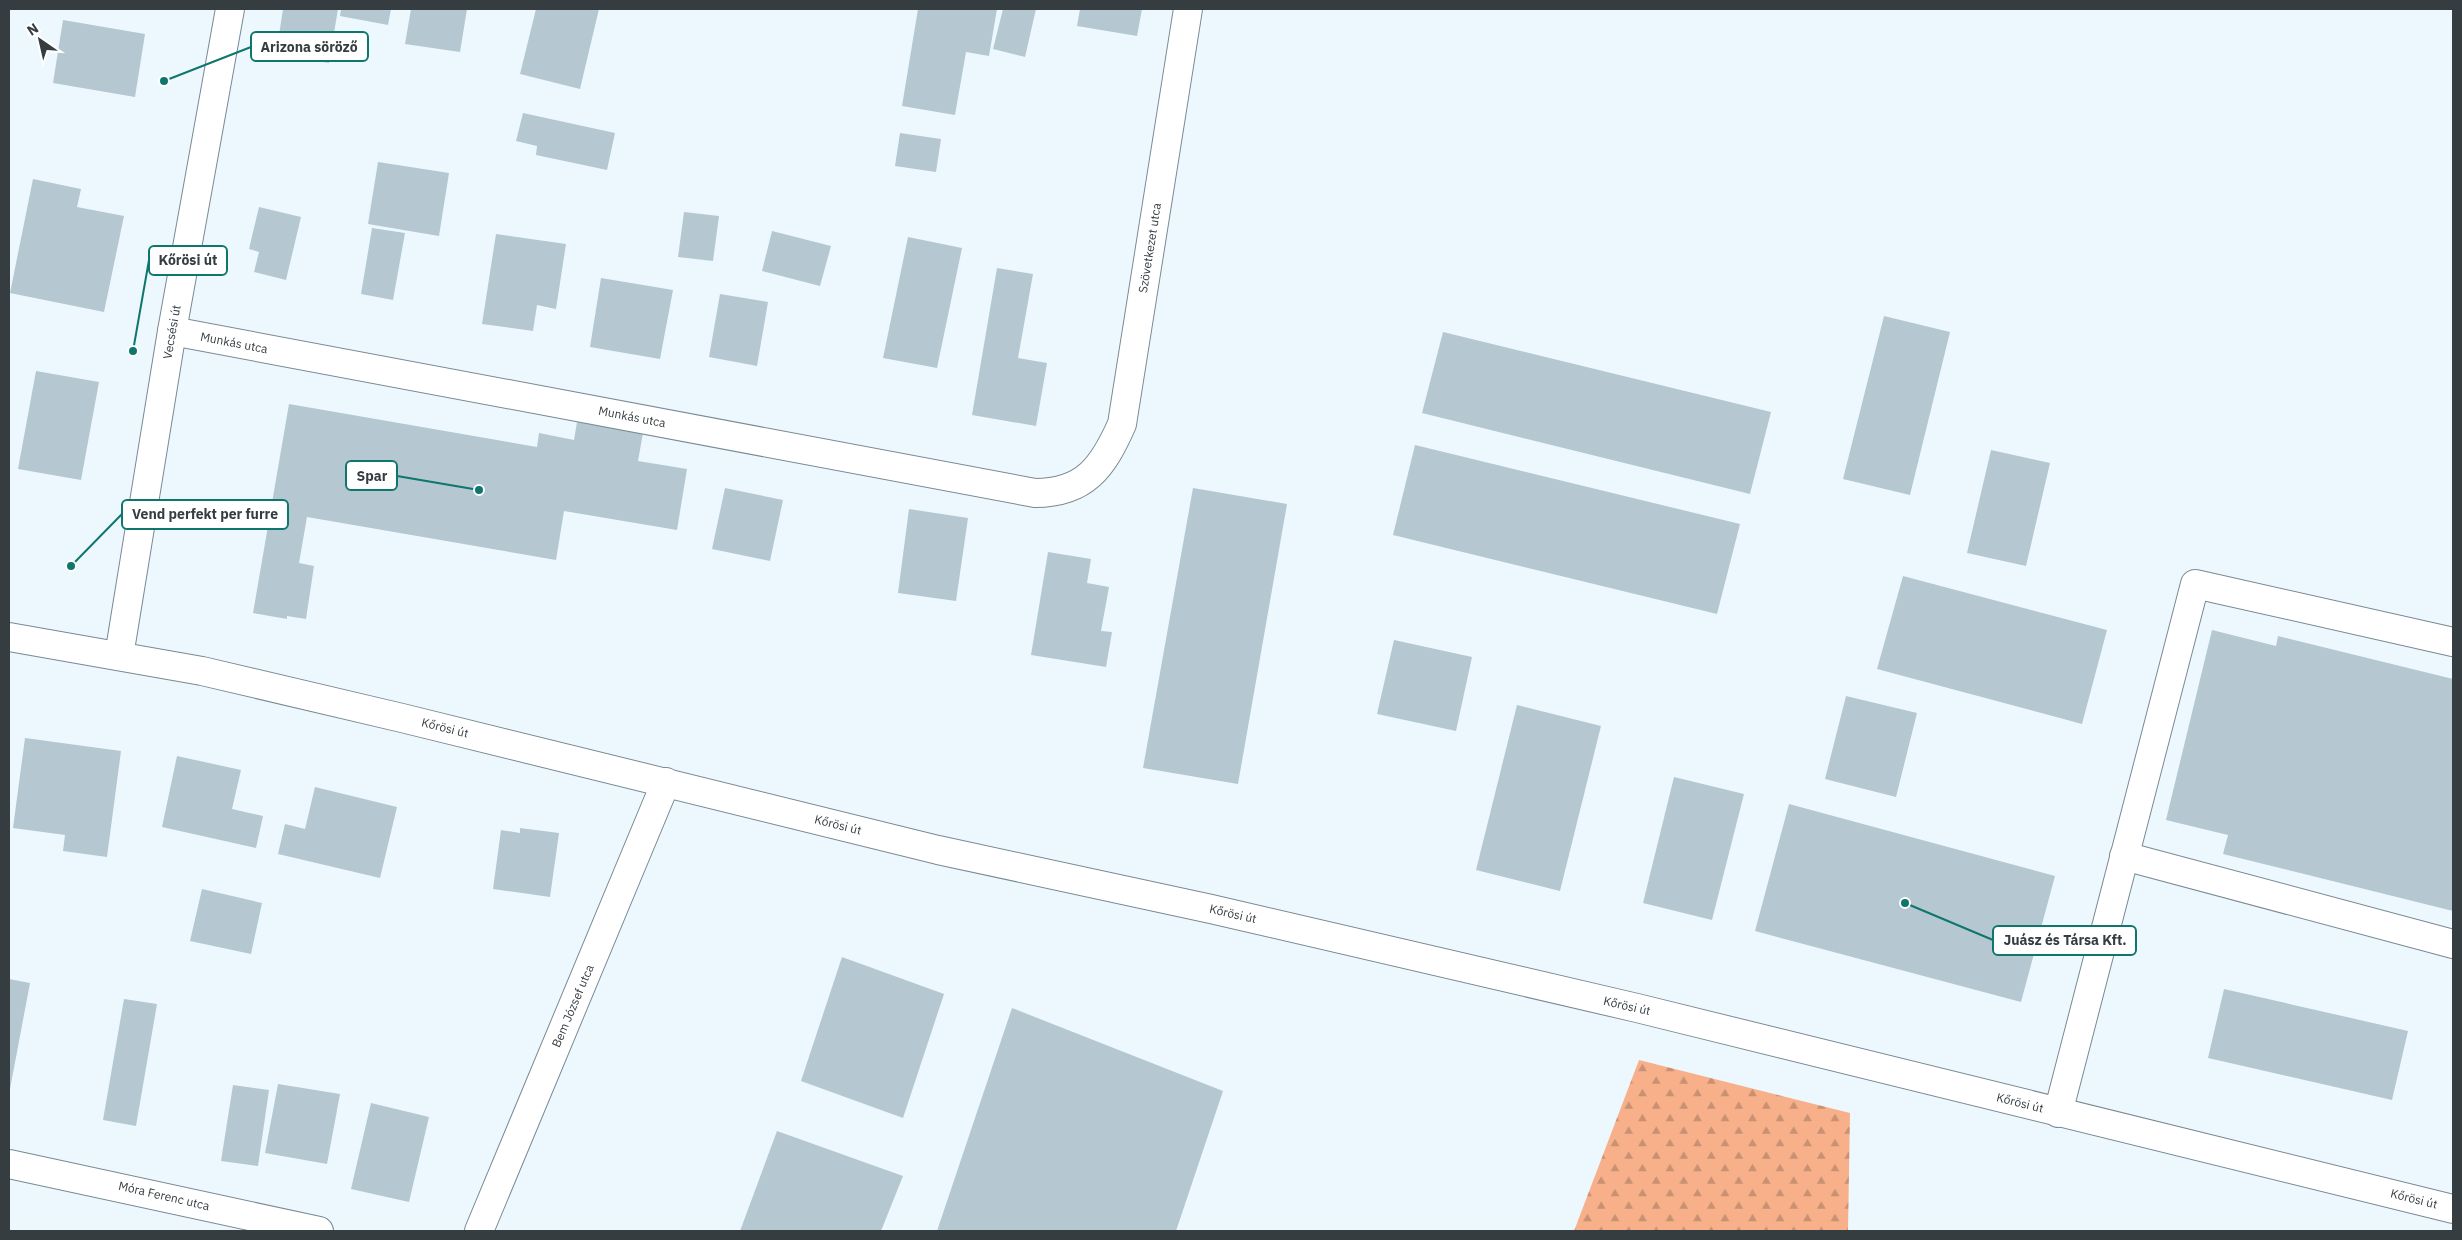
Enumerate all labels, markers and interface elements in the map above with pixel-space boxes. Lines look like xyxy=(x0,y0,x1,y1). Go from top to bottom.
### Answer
north arrow xyxy=(15,15,65,65)
text: N xyxy=(23,19,42,40)
callout: Arizona söröző xyxy=(251,32,368,61)
text: Arizona söröző xyxy=(260,38,358,56)
street label: Szövetkezet utca xyxy=(1135,201,1164,294)
callout: Kőrösi út xyxy=(149,246,227,275)
text: Kőrösi út xyxy=(159,251,217,269)
street label: Vecsési út xyxy=(159,304,184,360)
street label: Munkás utca xyxy=(199,329,270,356)
street label: Munkás utca xyxy=(597,403,668,430)
callout: Spar xyxy=(346,461,397,490)
text: Spar xyxy=(357,467,388,485)
callout: Vend perfekt per furre xyxy=(122,500,288,529)
text: Vend perfekt per furre xyxy=(132,505,278,523)
street label: Kőrösi út xyxy=(420,714,470,741)
street label: Kőrösi út xyxy=(813,811,863,838)
street label: Kőrösi út xyxy=(1208,901,1258,926)
callout: Juász és Társa Kft. xyxy=(1993,926,2136,955)
text: Juász és Társa Kft. xyxy=(2003,931,2127,949)
street label: Bem József utca xyxy=(548,962,597,1050)
street label: Kőrösi út xyxy=(1602,993,1652,1018)
street label: Kőrösi út xyxy=(1995,1089,2045,1116)
street label: Móra Ferenc utca xyxy=(117,1178,212,1213)
street label: Kőrösi út xyxy=(2389,1185,2439,1212)

